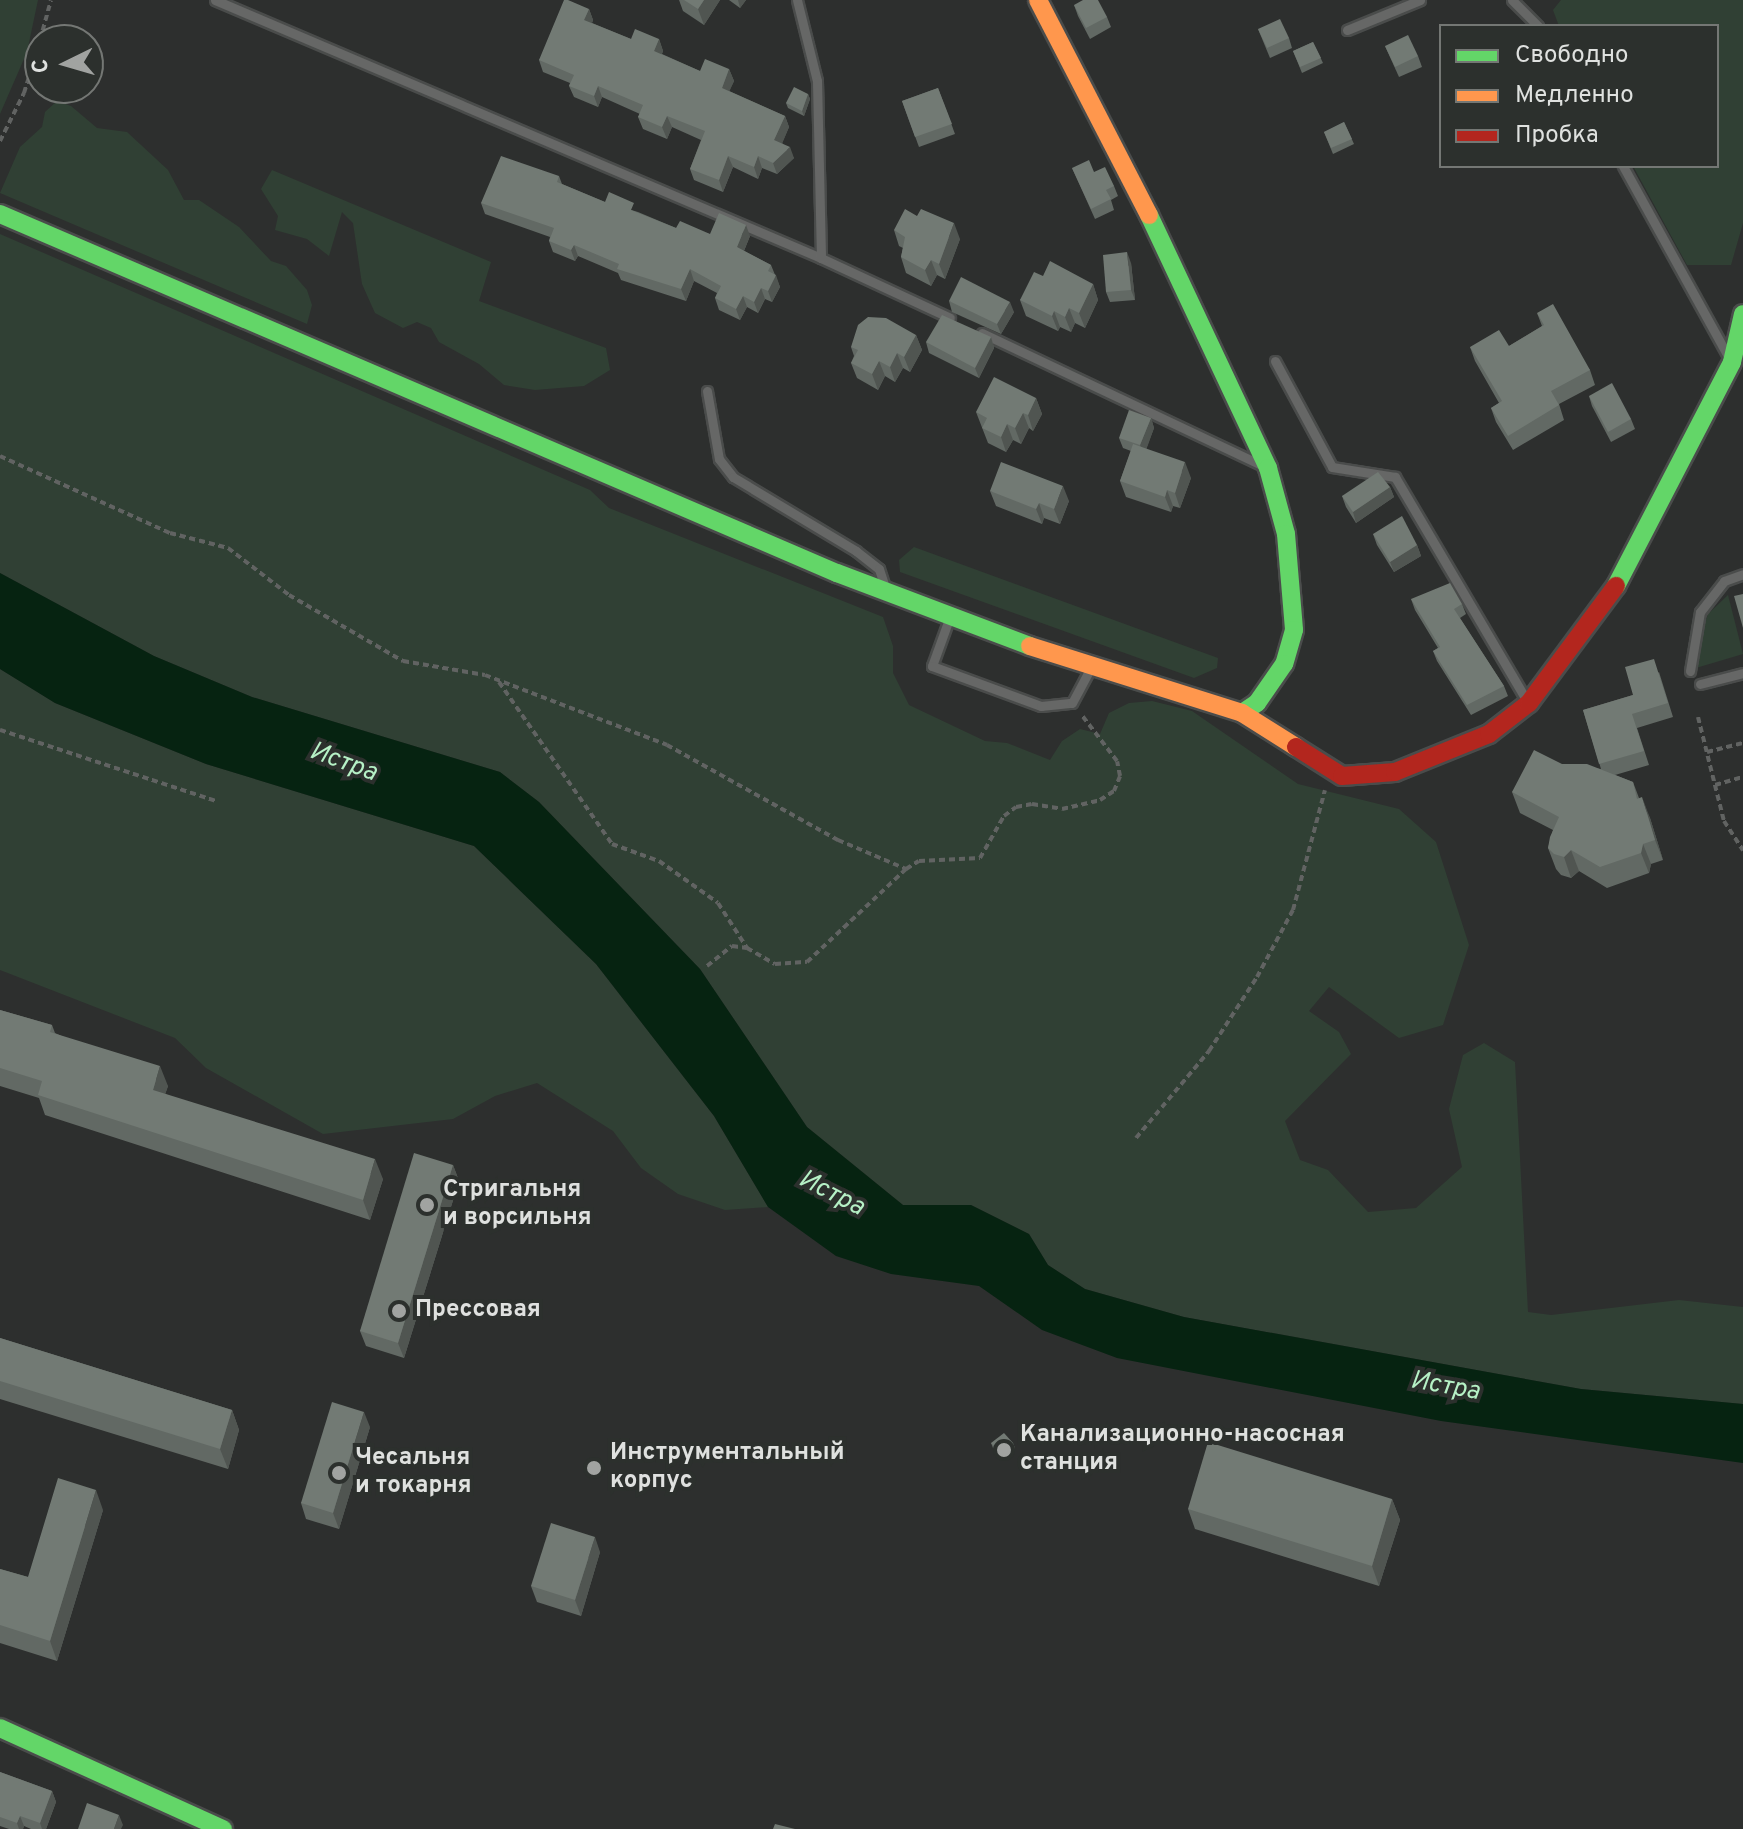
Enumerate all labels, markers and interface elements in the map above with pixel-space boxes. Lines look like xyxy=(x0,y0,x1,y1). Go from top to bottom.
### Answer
north arrow xyxy=(24,24,104,104)
legend xyxy=(1439,24,1719,168)
text: Свободно xyxy=(1515,41,1628,71)
text: С xyxy=(28,58,56,74)
text: Медленно xyxy=(1515,81,1634,111)
text: Пробка xyxy=(1515,121,1599,151)
water label: Истра xyxy=(305,736,381,790)
water label: Истра xyxy=(793,1164,869,1224)
place label: Стригальня и ворсильня xyxy=(443,1177,592,1233)
marker: Стригальня и ворсильня xyxy=(418,1196,436,1214)
place label: Прессовая xyxy=(415,1297,541,1325)
marker: Прессовая xyxy=(390,1302,408,1320)
water label: Истра xyxy=(1408,1366,1482,1408)
place label: Канализационно-насосная станция xyxy=(1020,1422,1345,1478)
place label: Инструментальный корпус xyxy=(610,1440,845,1496)
marker: Канализационно-насосная станция xyxy=(995,1441,1013,1459)
place label: Чесальня и токарня xyxy=(355,1445,472,1501)
marker: Инструментальный корпус xyxy=(585,1459,603,1477)
marker: Чесальня и токарня xyxy=(330,1464,348,1482)

